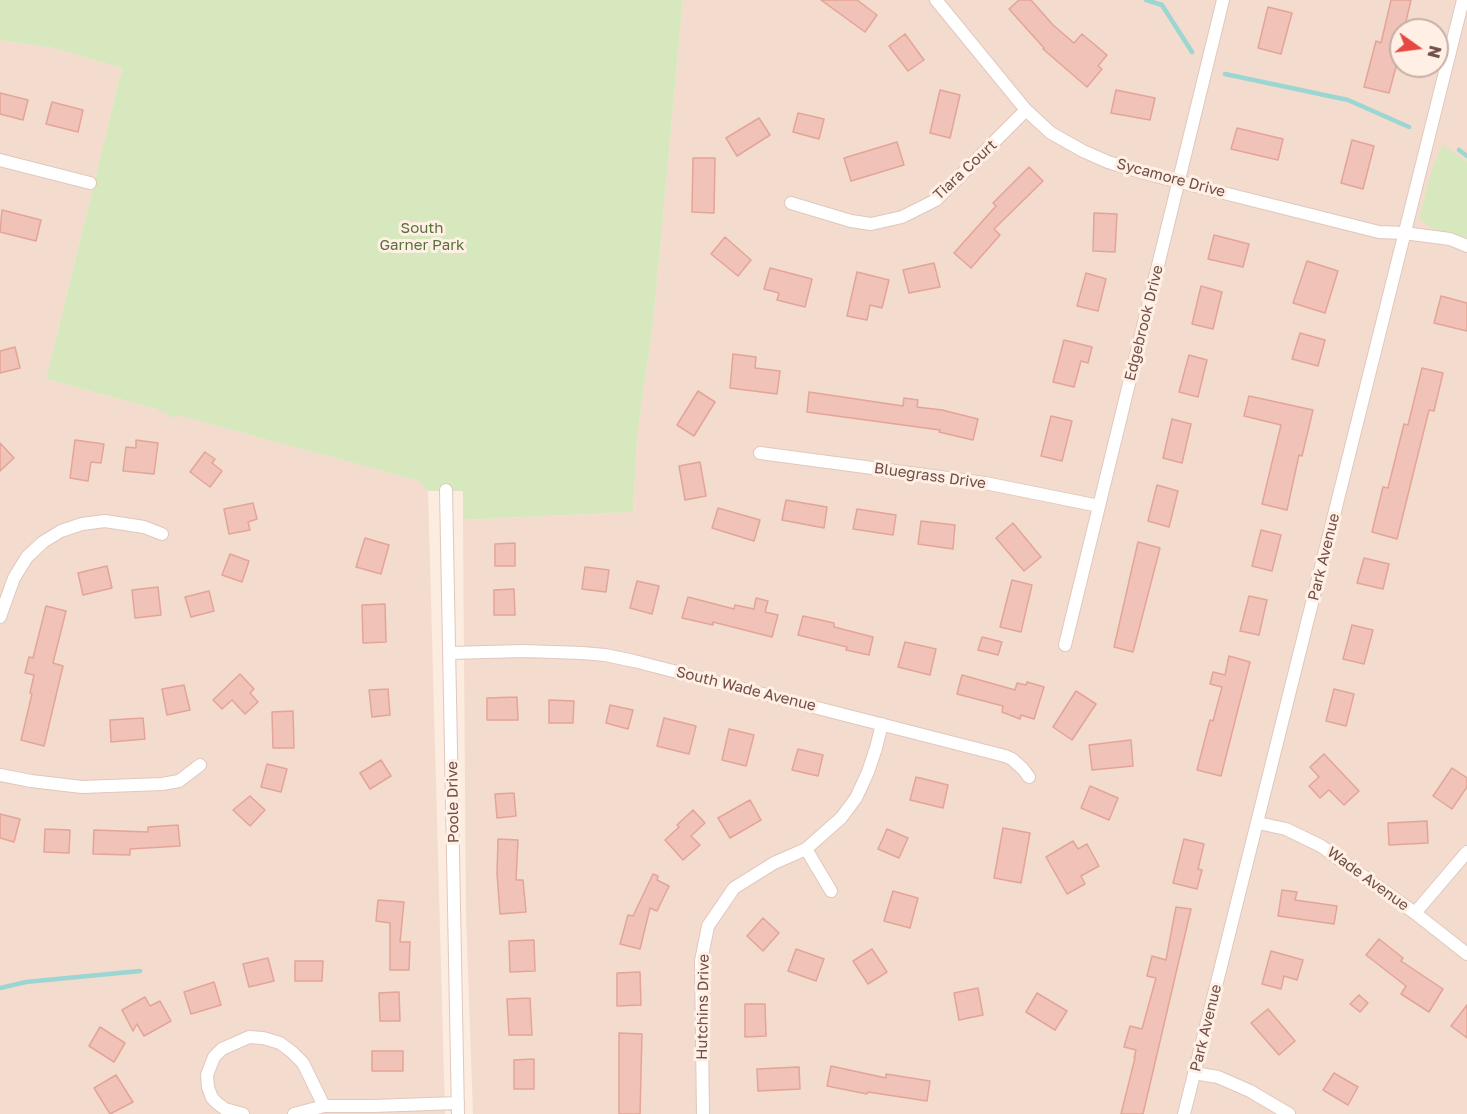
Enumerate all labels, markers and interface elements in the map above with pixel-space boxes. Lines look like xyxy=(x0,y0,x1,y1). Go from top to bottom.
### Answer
north arrow xyxy=(1389,18,1449,78)
text: N xyxy=(1423,44,1446,60)
street label: Tiara Court xyxy=(930,136,1000,204)
street label: Sycamore Drive xyxy=(1115,155,1227,201)
park label: South Garner Park xyxy=(380,219,464,254)
street label: Edgebrook Drive xyxy=(1121,263,1167,383)
street label: Bluegrass Drive xyxy=(873,459,987,493)
street label: Park Avenue xyxy=(1304,512,1344,602)
street label: South Wade Avenue xyxy=(674,663,818,715)
street label: Poole Drive xyxy=(443,761,463,843)
street label: Wade Avenue xyxy=(1324,843,1412,915)
street label: Hutchins Drive xyxy=(693,954,713,1060)
street label: Park Avenue xyxy=(1186,983,1226,1073)

